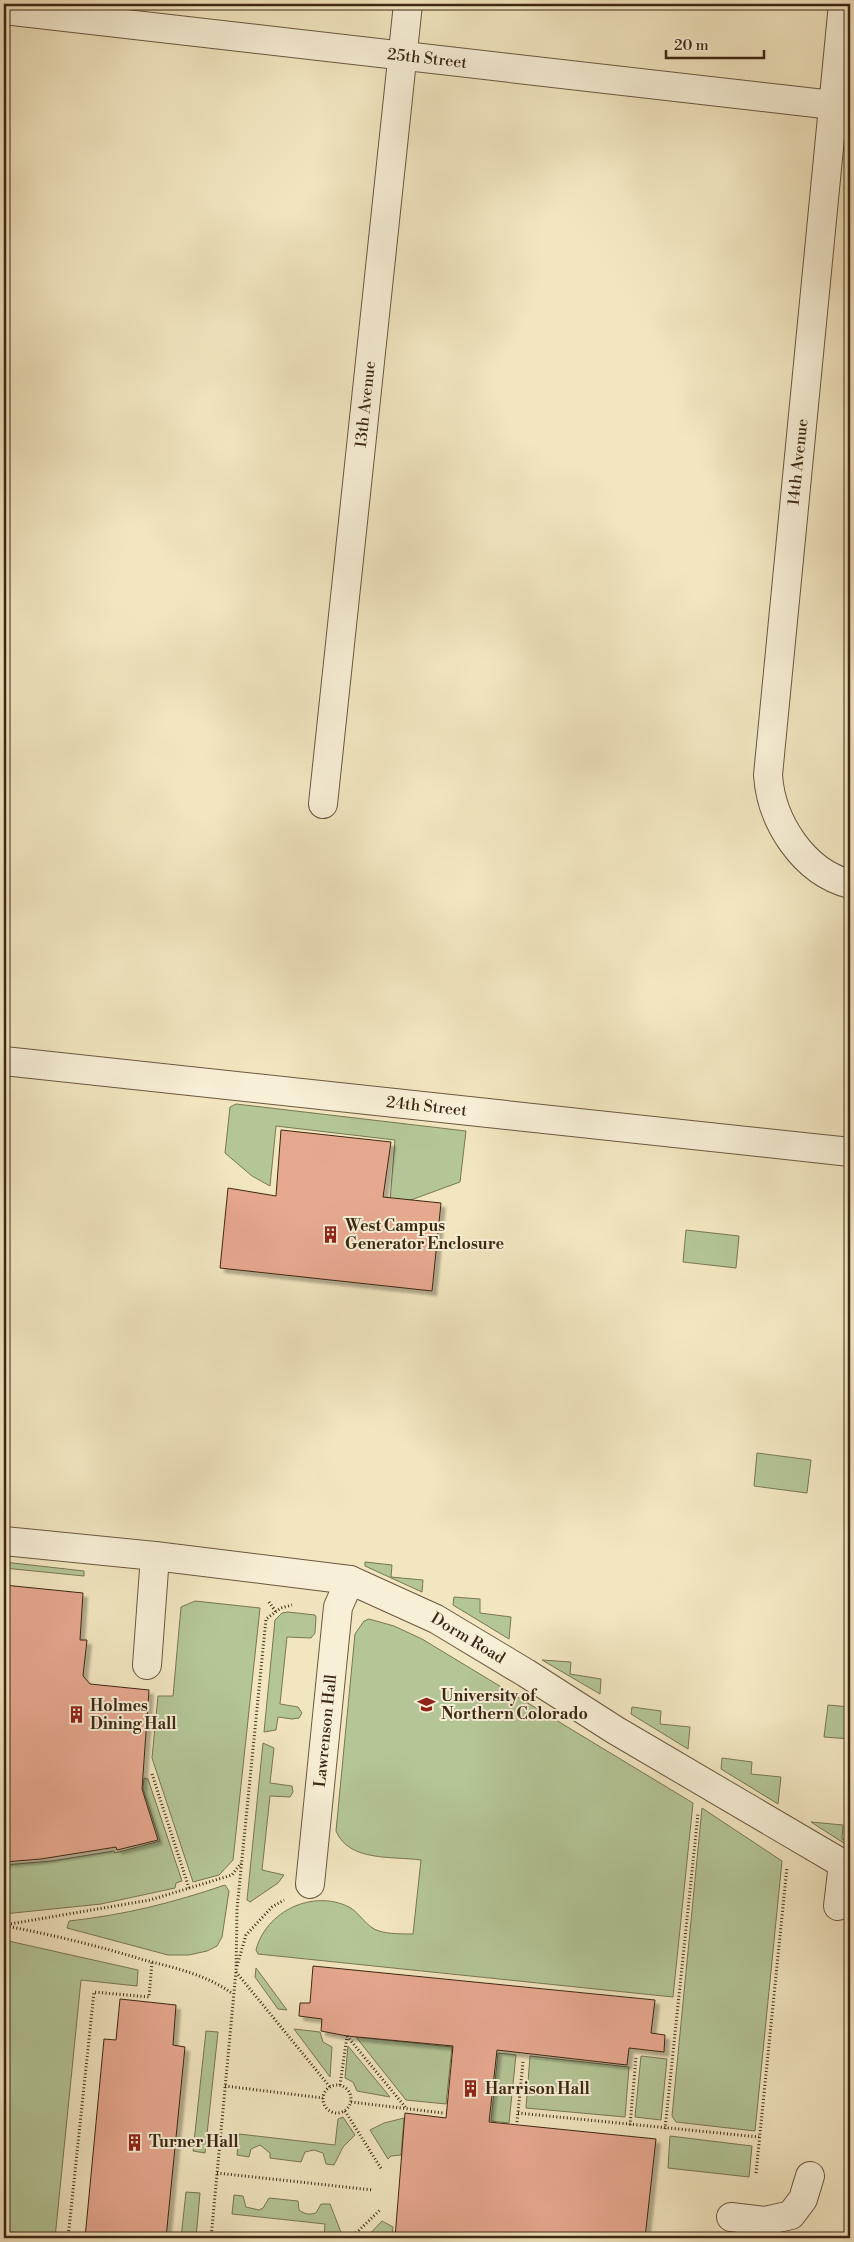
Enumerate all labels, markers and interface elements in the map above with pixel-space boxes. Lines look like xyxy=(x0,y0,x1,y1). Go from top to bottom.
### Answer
scale bar xyxy=(666,28,764,60)
text: 20 m xyxy=(674,36,709,55)
street label: 25th Street xyxy=(386,44,469,73)
street label: 13th Avenue xyxy=(351,360,380,449)
street label: 14th Avenue xyxy=(783,418,813,506)
street label: 24th Street xyxy=(385,1092,468,1121)
place label: West Campus Generator Enclosure xyxy=(344,1216,505,1254)
building icon: West Campus Generator Enclosure xyxy=(321,1225,341,1245)
street label: Dorm Road xyxy=(427,1608,509,1668)
street label: Lawrenson Hall xyxy=(310,1673,341,1788)
place label: University of Northern Colorado xyxy=(441,1686,588,1724)
school or university icon: University of Northern Colorado xyxy=(417,1695,437,1715)
place label: Holmes Dining Hall xyxy=(90,1696,177,1734)
building icon: Holmes Dining Hall xyxy=(66,1705,86,1725)
building icon: Harrison Hall xyxy=(461,2079,481,2099)
place label: Harrison Hall xyxy=(485,2079,590,2099)
building icon: Turner Hall xyxy=(125,2132,145,2152)
place label: Turner Hall xyxy=(149,2132,239,2152)

